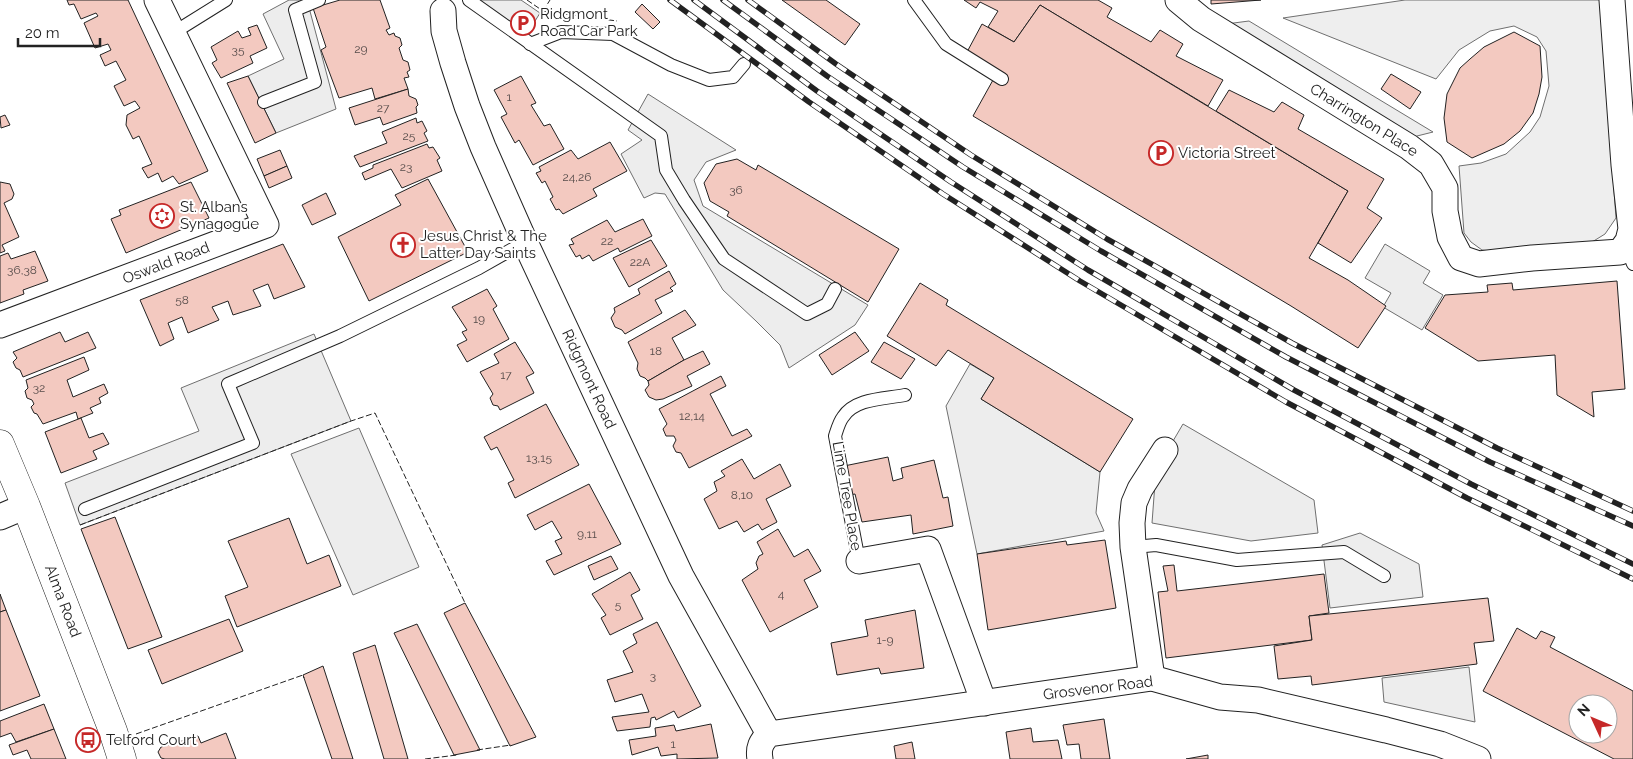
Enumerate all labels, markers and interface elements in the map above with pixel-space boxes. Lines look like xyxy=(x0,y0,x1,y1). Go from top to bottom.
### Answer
place label: Ridgmont Road Car Park xyxy=(540,5,638,40)
parking icon: Ridgmont Road Car Park xyxy=(510,10,536,36)
scale bar xyxy=(18,15,100,47)
text: 20 m xyxy=(25,24,60,42)
house number: 29 xyxy=(354,42,368,56)
house number: 35 xyxy=(232,43,245,57)
street label: Charrington Place xyxy=(1307,80,1421,161)
house number: 1 xyxy=(506,90,512,104)
house number: 27 xyxy=(377,101,390,115)
house number: 25 xyxy=(403,129,416,143)
parking icon: Victoria Street xyxy=(1148,140,1174,166)
place label: Victoria Street xyxy=(1178,144,1276,162)
house number: 23 xyxy=(400,160,412,174)
house number: 24,26 xyxy=(563,170,592,184)
house number: 36 xyxy=(729,183,743,197)
place label: St. Albans Synagogue xyxy=(180,198,259,233)
synagogue icon: St. Albans Synagogue xyxy=(149,203,175,229)
place label: Jesus Christ & The Latter Day Saints xyxy=(420,227,547,262)
church icon: Jesus Christ & The Latter Day Saints xyxy=(390,232,416,258)
house number: 22 xyxy=(601,234,613,248)
street label: Oswald Road xyxy=(120,238,212,288)
house number: 22A xyxy=(630,255,650,269)
house number: 36,38 xyxy=(7,263,37,277)
house number: 58 xyxy=(175,293,189,307)
house number: 19 xyxy=(473,312,485,326)
street label: Ridgmont Road xyxy=(558,326,620,432)
house number: 18 xyxy=(650,344,662,358)
house number: 17 xyxy=(500,368,512,382)
house number: 32 xyxy=(33,381,45,395)
house number: 12,14 xyxy=(679,409,705,423)
street label: Lime Tree Place xyxy=(829,440,866,552)
house number: 13,15 xyxy=(526,451,552,465)
house number: 8,10 xyxy=(731,488,753,502)
house number: 9,11 xyxy=(577,527,597,541)
street label: Alma Road xyxy=(41,562,85,640)
house number: 4 xyxy=(778,587,785,601)
house number: 5 xyxy=(615,598,622,612)
house number: 1-9 xyxy=(876,633,894,647)
house number: 3 xyxy=(650,669,656,683)
street label: Grosvenor Road xyxy=(1042,672,1154,704)
north arrow xyxy=(1568,694,1618,744)
text: N xyxy=(1574,701,1593,719)
bus stop icon: Telford Court xyxy=(75,727,101,753)
place label: Telford Court xyxy=(106,731,197,749)
house number: 1 xyxy=(670,737,676,751)

